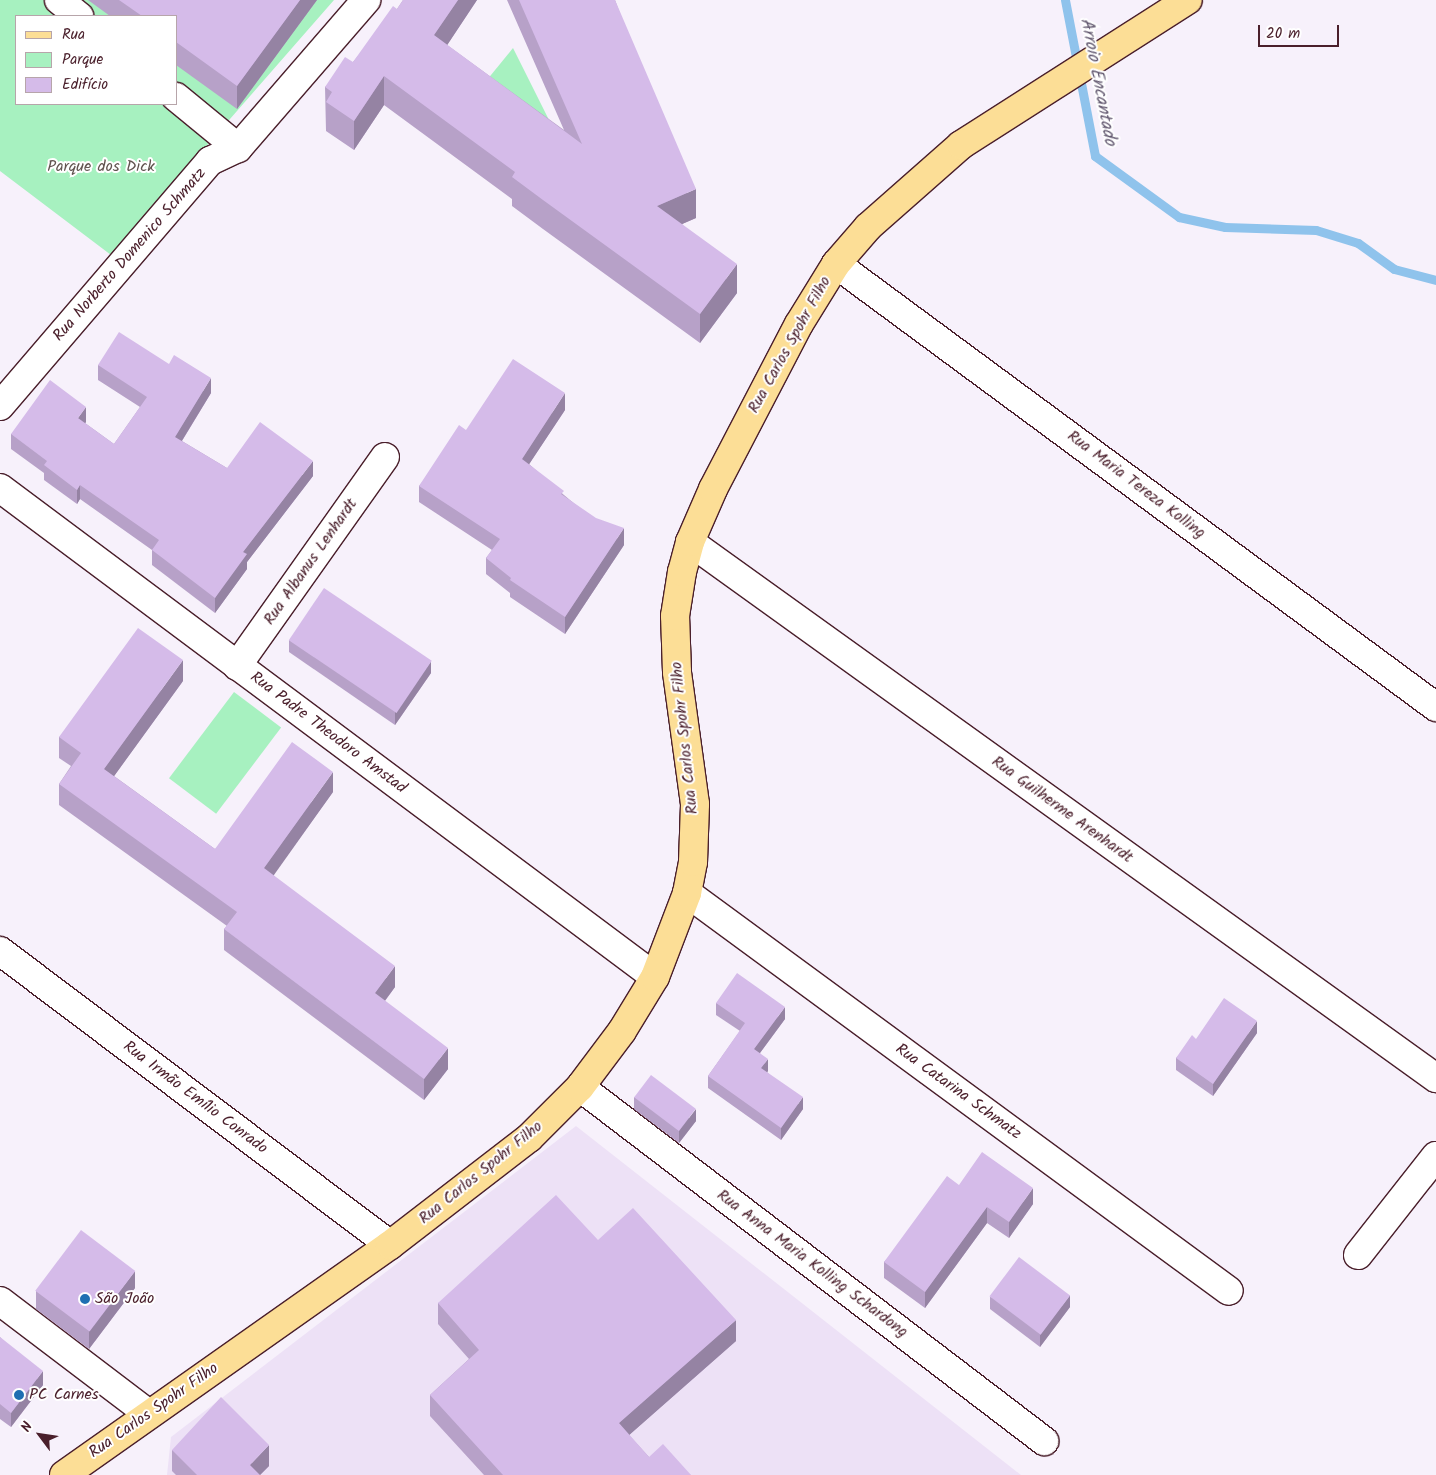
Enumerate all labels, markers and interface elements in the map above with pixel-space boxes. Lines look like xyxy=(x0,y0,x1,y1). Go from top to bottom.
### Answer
legend xyxy=(15,15,178,105)
scale bar xyxy=(1261,15,1342,47)
water label: Arroio Encantado xyxy=(1074,16,1120,148)
text: 20 m xyxy=(1266,22,1300,46)
text: Rua xyxy=(62,23,85,47)
text: Parque xyxy=(62,48,103,72)
text: Edifício xyxy=(62,73,108,97)
park label: Parque dos Dick xyxy=(47,157,155,177)
street label: Rua Norberto Domenico Schmatz xyxy=(49,164,211,346)
street label: Rua Carlos Spohr Filho xyxy=(744,273,836,417)
street label: Rua Maria Tereza Kolling xyxy=(1063,427,1209,543)
street label: Rua Albanus Lenhardt xyxy=(260,495,362,629)
street label: Rua Carlos Spohr Filho xyxy=(667,661,703,815)
street label: Rua Padre Theodoro Amstad xyxy=(246,668,410,798)
street label: Rua Guilherme Arenhardt xyxy=(988,752,1136,868)
street label: Rua Irmão Emílio Conrado xyxy=(119,1037,271,1159)
street label: Rua Catarina Schmatz xyxy=(891,1040,1025,1144)
street label: Rua Carlos Spohr Filho xyxy=(415,1117,547,1229)
street label: Rua Anna Maria Kolling Schardong xyxy=(713,1186,911,1342)
place label: São João xyxy=(95,1289,154,1309)
marker: São João xyxy=(79,1293,91,1305)
street label: Rua Carlos Spohr Filho xyxy=(86,1359,222,1463)
place label: PC Carnes xyxy=(29,1385,99,1405)
marker: PC Carnes xyxy=(13,1389,25,1401)
north arrow xyxy=(15,1410,65,1460)
text: N xyxy=(15,1418,39,1437)

